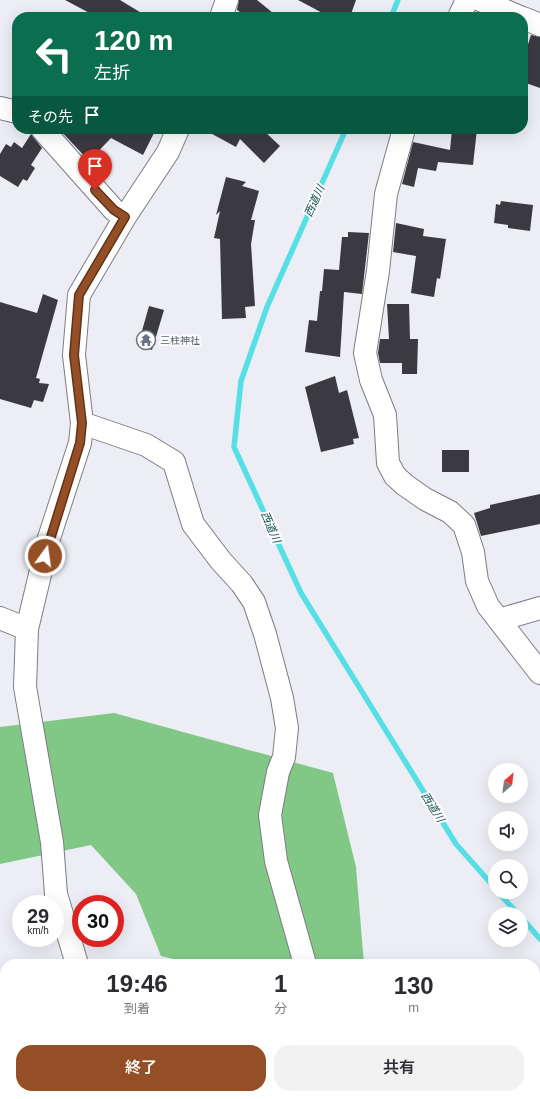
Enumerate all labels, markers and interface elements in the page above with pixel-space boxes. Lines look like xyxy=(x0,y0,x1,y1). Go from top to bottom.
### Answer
text: 120 m xyxy=(94,25,173,56)
icon: left xyxy=(28,28,80,80)
text: 左折 xyxy=(94,63,130,83)
icon: arrive xyxy=(81,104,103,126)
text: その先 xyxy=(28,108,73,125)
pin xyxy=(78,149,112,190)
icon: arrive xyxy=(84,155,106,177)
water label: 西道川 xyxy=(302,183,327,219)
temple icon: 三柱神社 xyxy=(135,329,157,351)
place label: 三柱神社 xyxy=(160,335,200,346)
water label: 西道川 xyxy=(259,509,284,545)
position arrow xyxy=(24,535,66,577)
north arrow xyxy=(488,763,528,803)
map controls xyxy=(488,763,528,947)
water label: 西道川 xyxy=(419,790,447,825)
button: sound xyxy=(488,811,528,851)
button: search xyxy=(488,859,528,899)
speed limit sign: 30 xyxy=(72,895,124,947)
text: 29 xyxy=(27,905,49,927)
button: layers xyxy=(488,907,528,947)
text: km/h xyxy=(27,925,49,936)
text: 19:46 xyxy=(106,970,168,997)
text: 1 xyxy=(274,970,287,997)
text: 130 xyxy=(394,972,434,999)
text: m xyxy=(408,1000,419,1015)
text: 到着 xyxy=(124,1001,150,1016)
text: 分 xyxy=(274,1001,287,1016)
button: 終了 xyxy=(16,1045,266,1091)
button: 共有 xyxy=(274,1045,524,1091)

